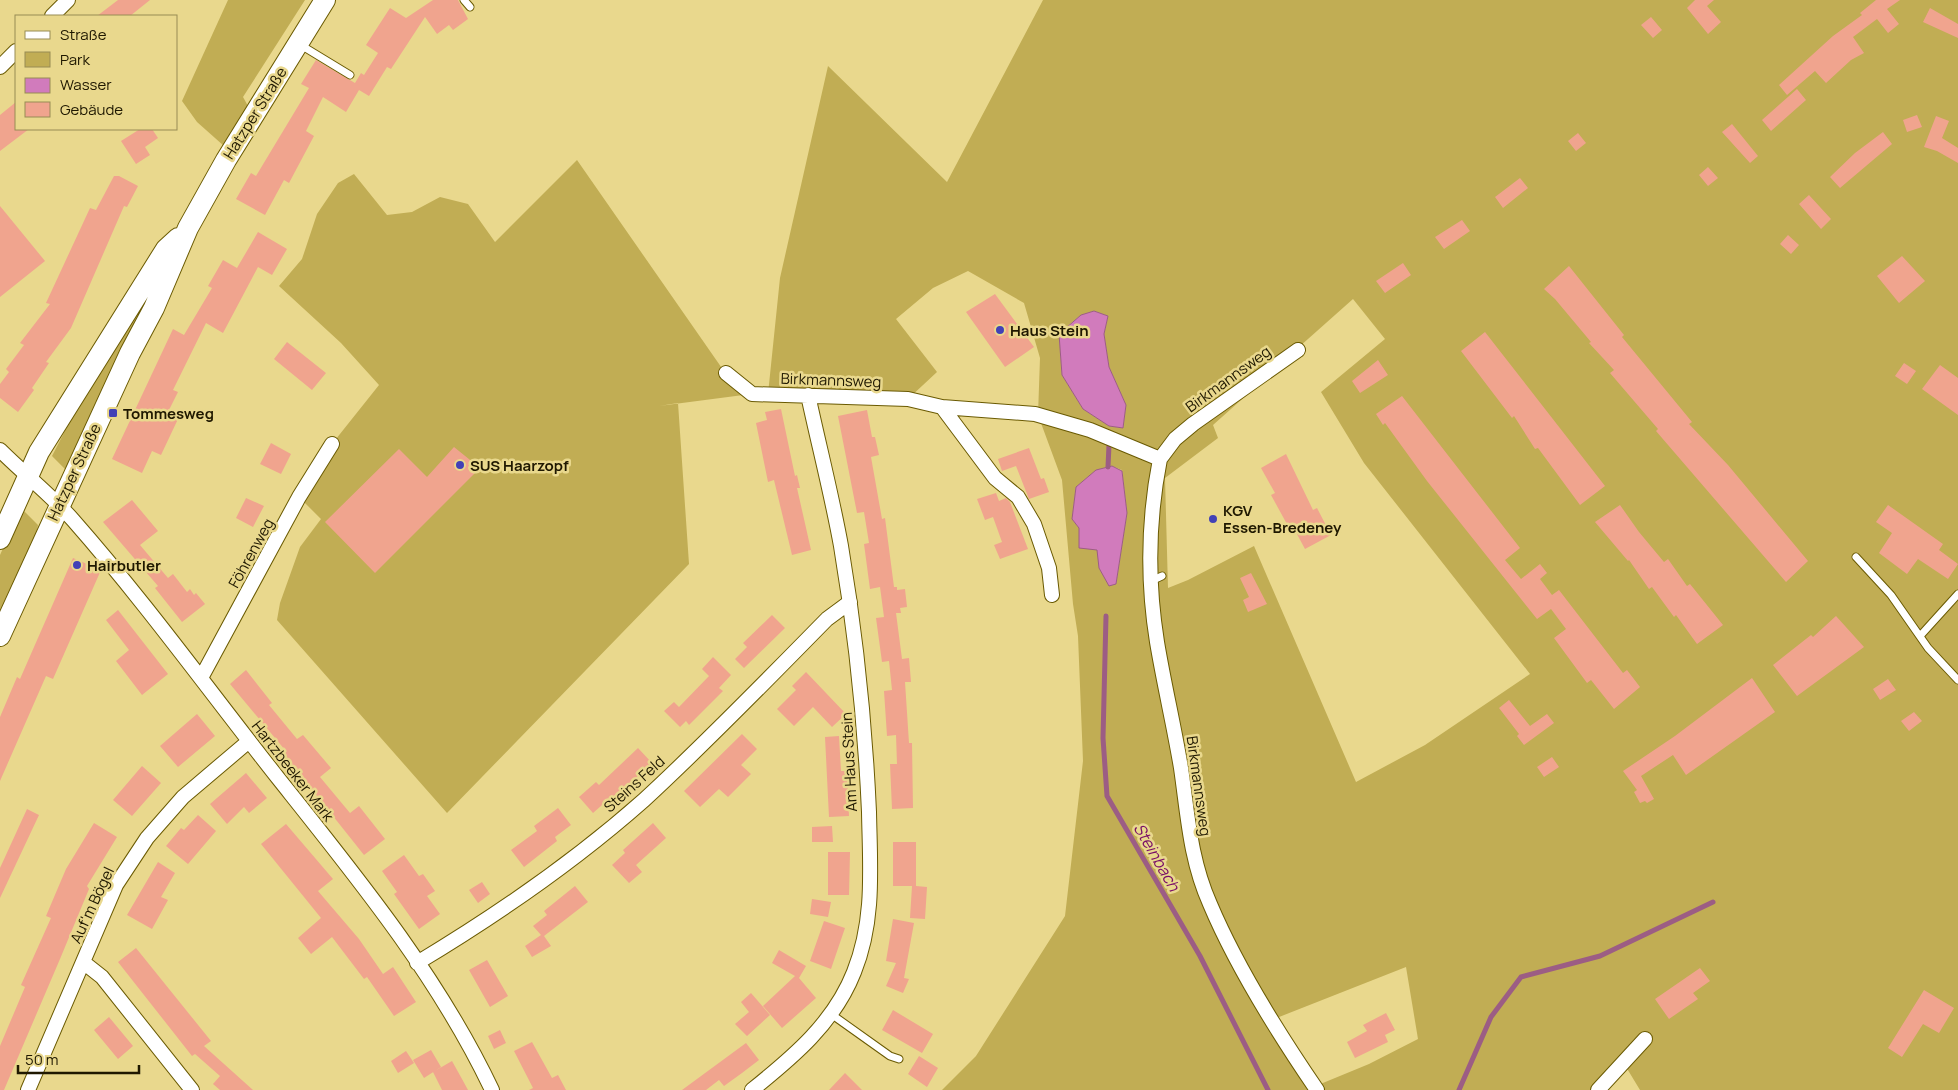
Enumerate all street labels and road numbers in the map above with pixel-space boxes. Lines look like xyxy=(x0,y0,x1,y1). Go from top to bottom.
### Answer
street label: Hatzper Straße xyxy=(218,63,292,163)
street label: Birkmannsweg xyxy=(1181,341,1275,417)
street label: Birkmannsweg xyxy=(780,368,882,392)
street label: Hatzper Straße xyxy=(42,420,106,524)
street label: Föhrenweg xyxy=(223,514,279,592)
street label: Am Haus Stein xyxy=(836,712,862,812)
street label: Hartzbeeker Mark xyxy=(247,716,339,826)
street label: Birkmannsweg xyxy=(1182,735,1216,837)
street label: Steins Feld xyxy=(599,751,669,817)
street label: Auf'm Bögel xyxy=(65,863,119,947)

